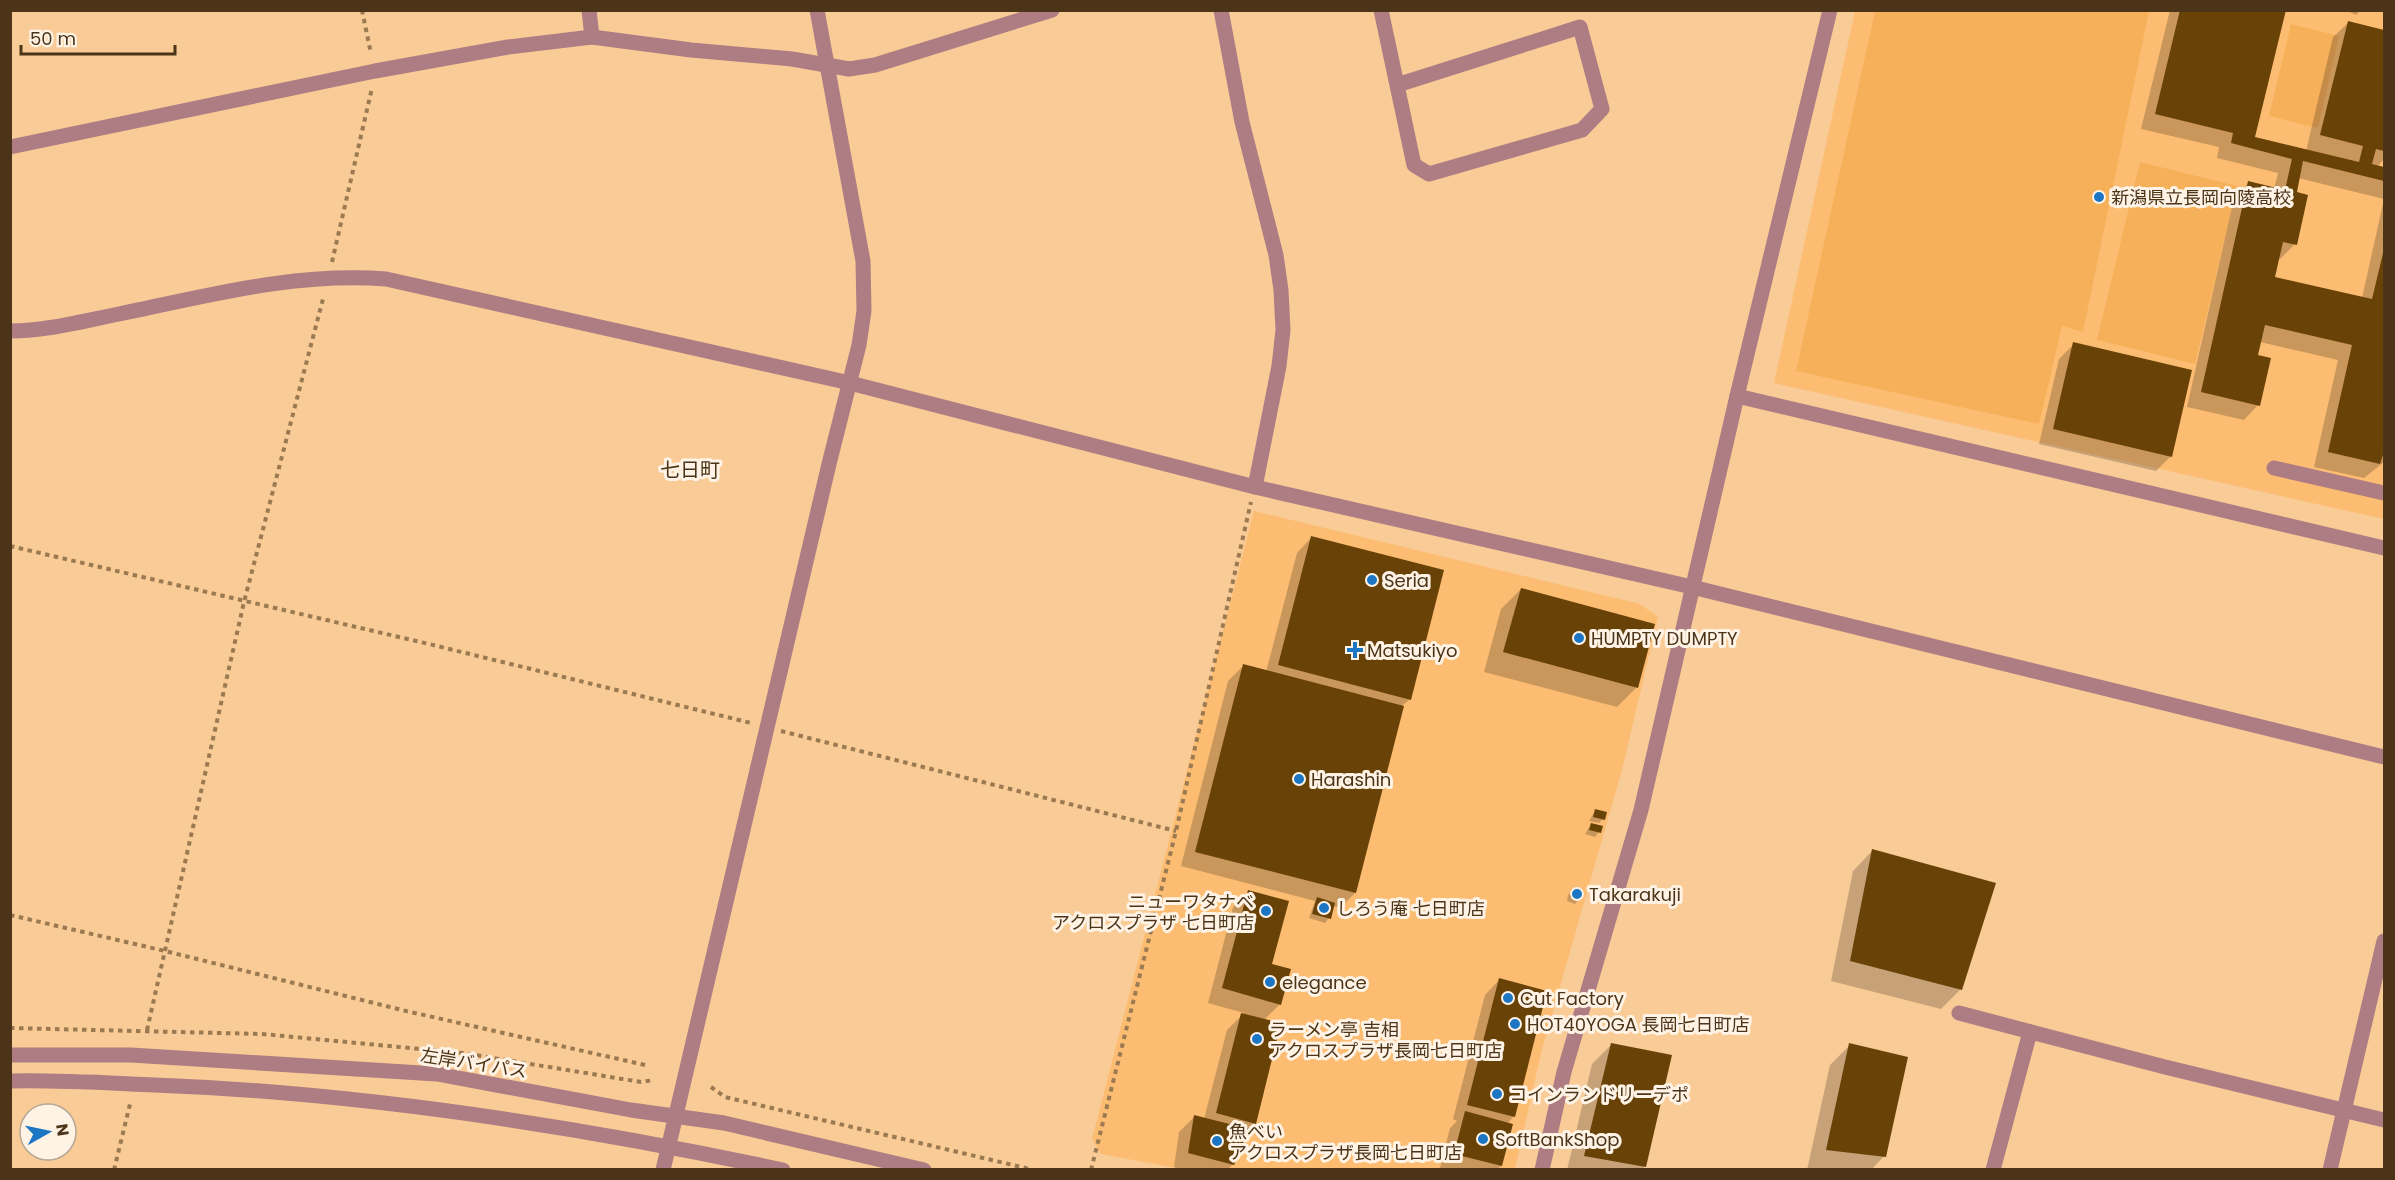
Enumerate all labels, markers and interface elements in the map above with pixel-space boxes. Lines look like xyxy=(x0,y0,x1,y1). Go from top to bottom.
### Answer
scale bar xyxy=(21,18,176,56)
text: 50 m xyxy=(30,26,76,51)
place label: 新潟県立長岡向陵高校 xyxy=(2111,185,2291,210)
marker: 新潟県立長岡向陵高校 xyxy=(2092,190,2106,204)
district label: 七日町 xyxy=(660,456,720,484)
place label: Seria xyxy=(1384,568,1429,593)
marker: Seria xyxy=(1365,573,1379,587)
place label: HUMPTY DUMPTY xyxy=(1591,626,1738,651)
marker: HUMPTY DUMPTY xyxy=(1572,631,1586,645)
place label: Matsukiyo xyxy=(1367,638,1458,663)
marker: Matsukiyo xyxy=(1348,643,1362,657)
place label: Harashin xyxy=(1311,767,1391,792)
marker: Harashin xyxy=(1292,772,1306,786)
place label: Takarakuji xyxy=(1589,882,1681,907)
marker: Takarakuji xyxy=(1570,887,1584,901)
place label: ニューワタナベ アクロスプラザ 七日町店 xyxy=(1052,889,1254,935)
place label: しろう庵 七日町店 xyxy=(1336,896,1485,921)
marker: しろう庵 七日町店 xyxy=(1317,901,1331,915)
marker: ニューワタナベ アクロスプラザ 七日町店 xyxy=(1259,904,1273,918)
place label: elegance xyxy=(1282,970,1367,995)
marker: elegance xyxy=(1263,975,1277,989)
place label: Cut Factory xyxy=(1520,986,1624,1011)
marker: Cut Factory xyxy=(1501,991,1515,1005)
place label: HOT40YOGA 長岡七日町店 xyxy=(1527,1012,1750,1037)
place label: ラーメン亭 吉相 アクロスプラザ長岡七日町店 xyxy=(1269,1017,1502,1063)
marker: HOT40YOGA 長岡七日町店 xyxy=(1508,1017,1522,1031)
marker: ラーメン亭 吉相 アクロスプラザ長岡七日町店 xyxy=(1250,1032,1264,1046)
street label: 左岸バイパス xyxy=(419,1042,529,1084)
place label: コインランドリーデポ xyxy=(1509,1082,1689,1107)
marker: コインランドリーデポ xyxy=(1490,1087,1504,1101)
north arrow xyxy=(18,1102,78,1162)
place label: 魚べい アクロスプラザ長岡七日町店 xyxy=(1229,1119,1462,1165)
text: N xyxy=(50,1122,75,1137)
place label: SoftBankShop xyxy=(1495,1127,1619,1152)
marker: SoftBankShop xyxy=(1476,1132,1490,1146)
marker: 魚べい アクロスプラザ長岡七日町店 xyxy=(1210,1134,1224,1148)

